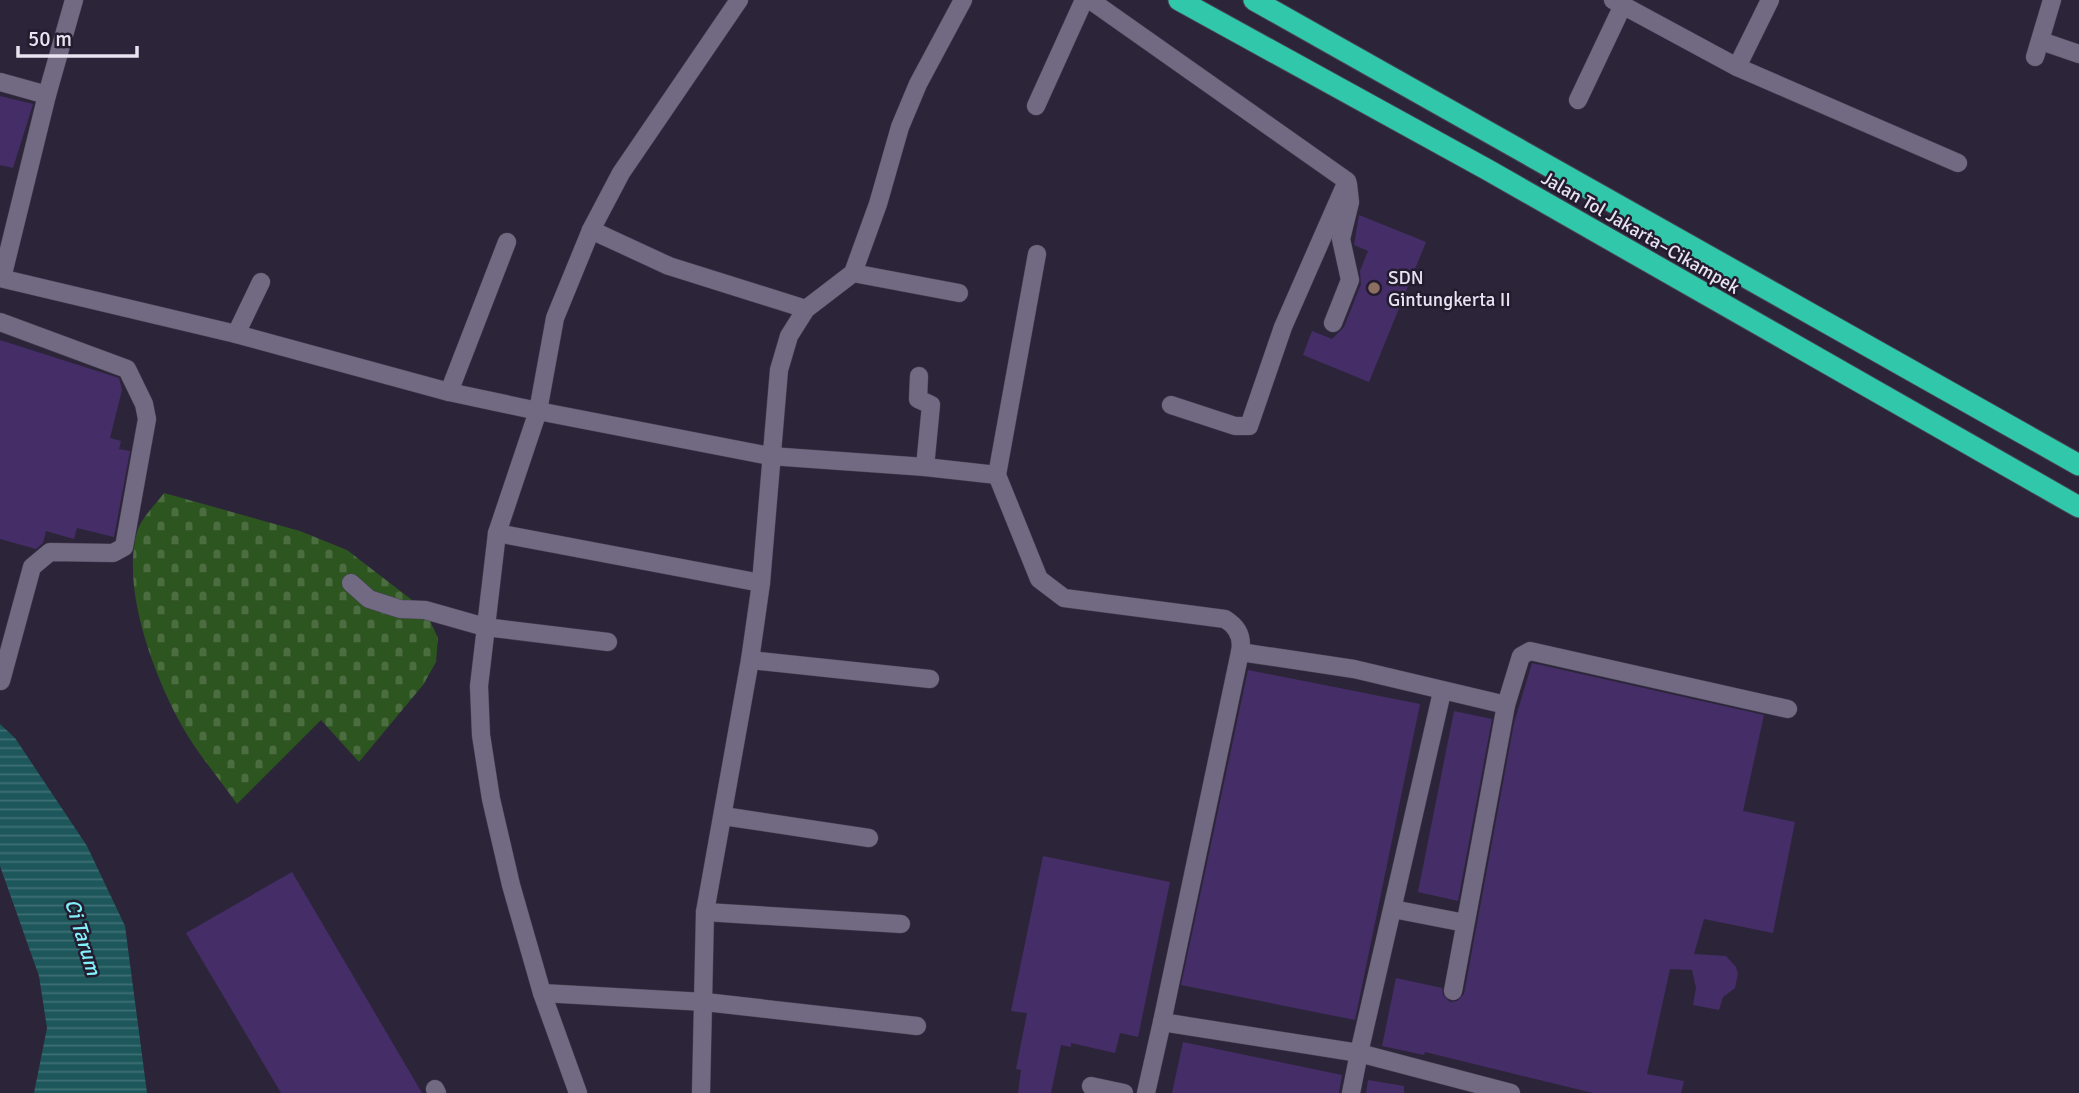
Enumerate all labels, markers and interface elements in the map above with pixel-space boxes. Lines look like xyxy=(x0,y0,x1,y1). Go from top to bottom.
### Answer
scale bar xyxy=(18,14,136,58)
text: 50 m xyxy=(28,26,72,52)
street label: Jalan Tol Jakarta–Cikampek xyxy=(1537,166,1745,300)
place label: SDN Gintungkerta II xyxy=(1388,266,1511,312)
marker: SDN Gintungkerta II xyxy=(1366,280,1382,296)
water label: Ci Tarum xyxy=(59,896,107,979)

